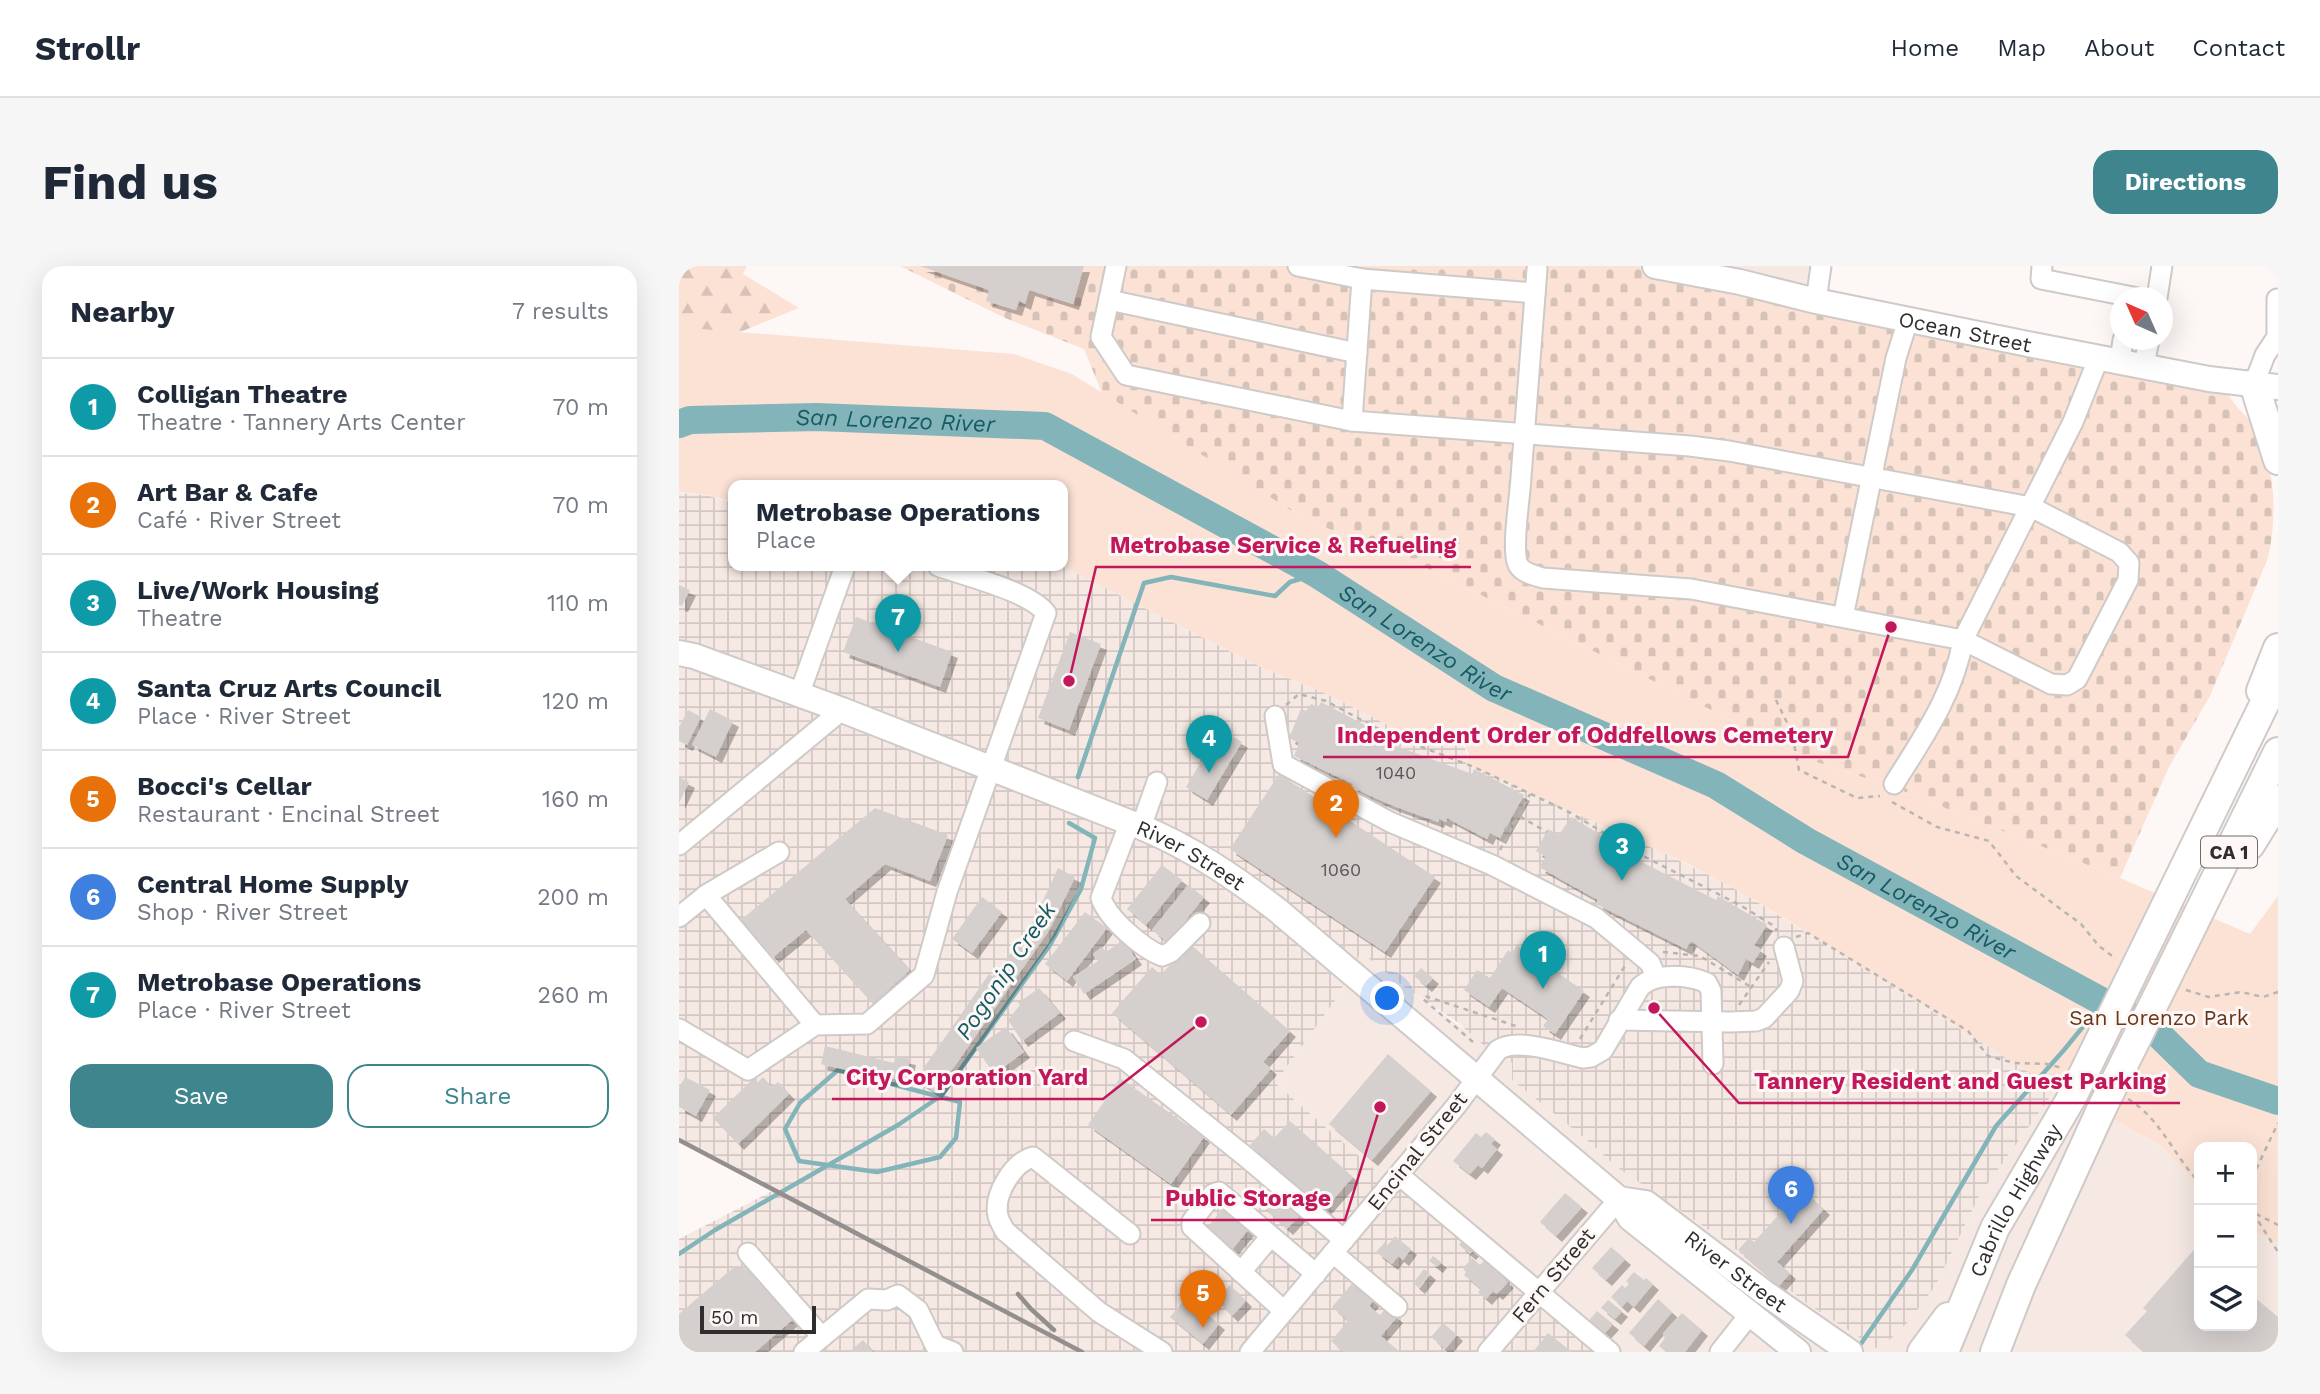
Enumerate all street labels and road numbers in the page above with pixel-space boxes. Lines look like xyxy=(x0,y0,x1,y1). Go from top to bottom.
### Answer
street label: Ocean Street xyxy=(1897,306,2034,357)
street label: River Street xyxy=(1133,814,1250,895)
road number: CA 1 xyxy=(2201,836,2257,867)
street label: Encinal Street xyxy=(1362,1087,1472,1215)
street label: Cabrillo Highway xyxy=(1964,1119,2066,1280)
street label: Fern Street xyxy=(1506,1222,1600,1327)
street label: River Street xyxy=(1680,1225,1792,1317)

